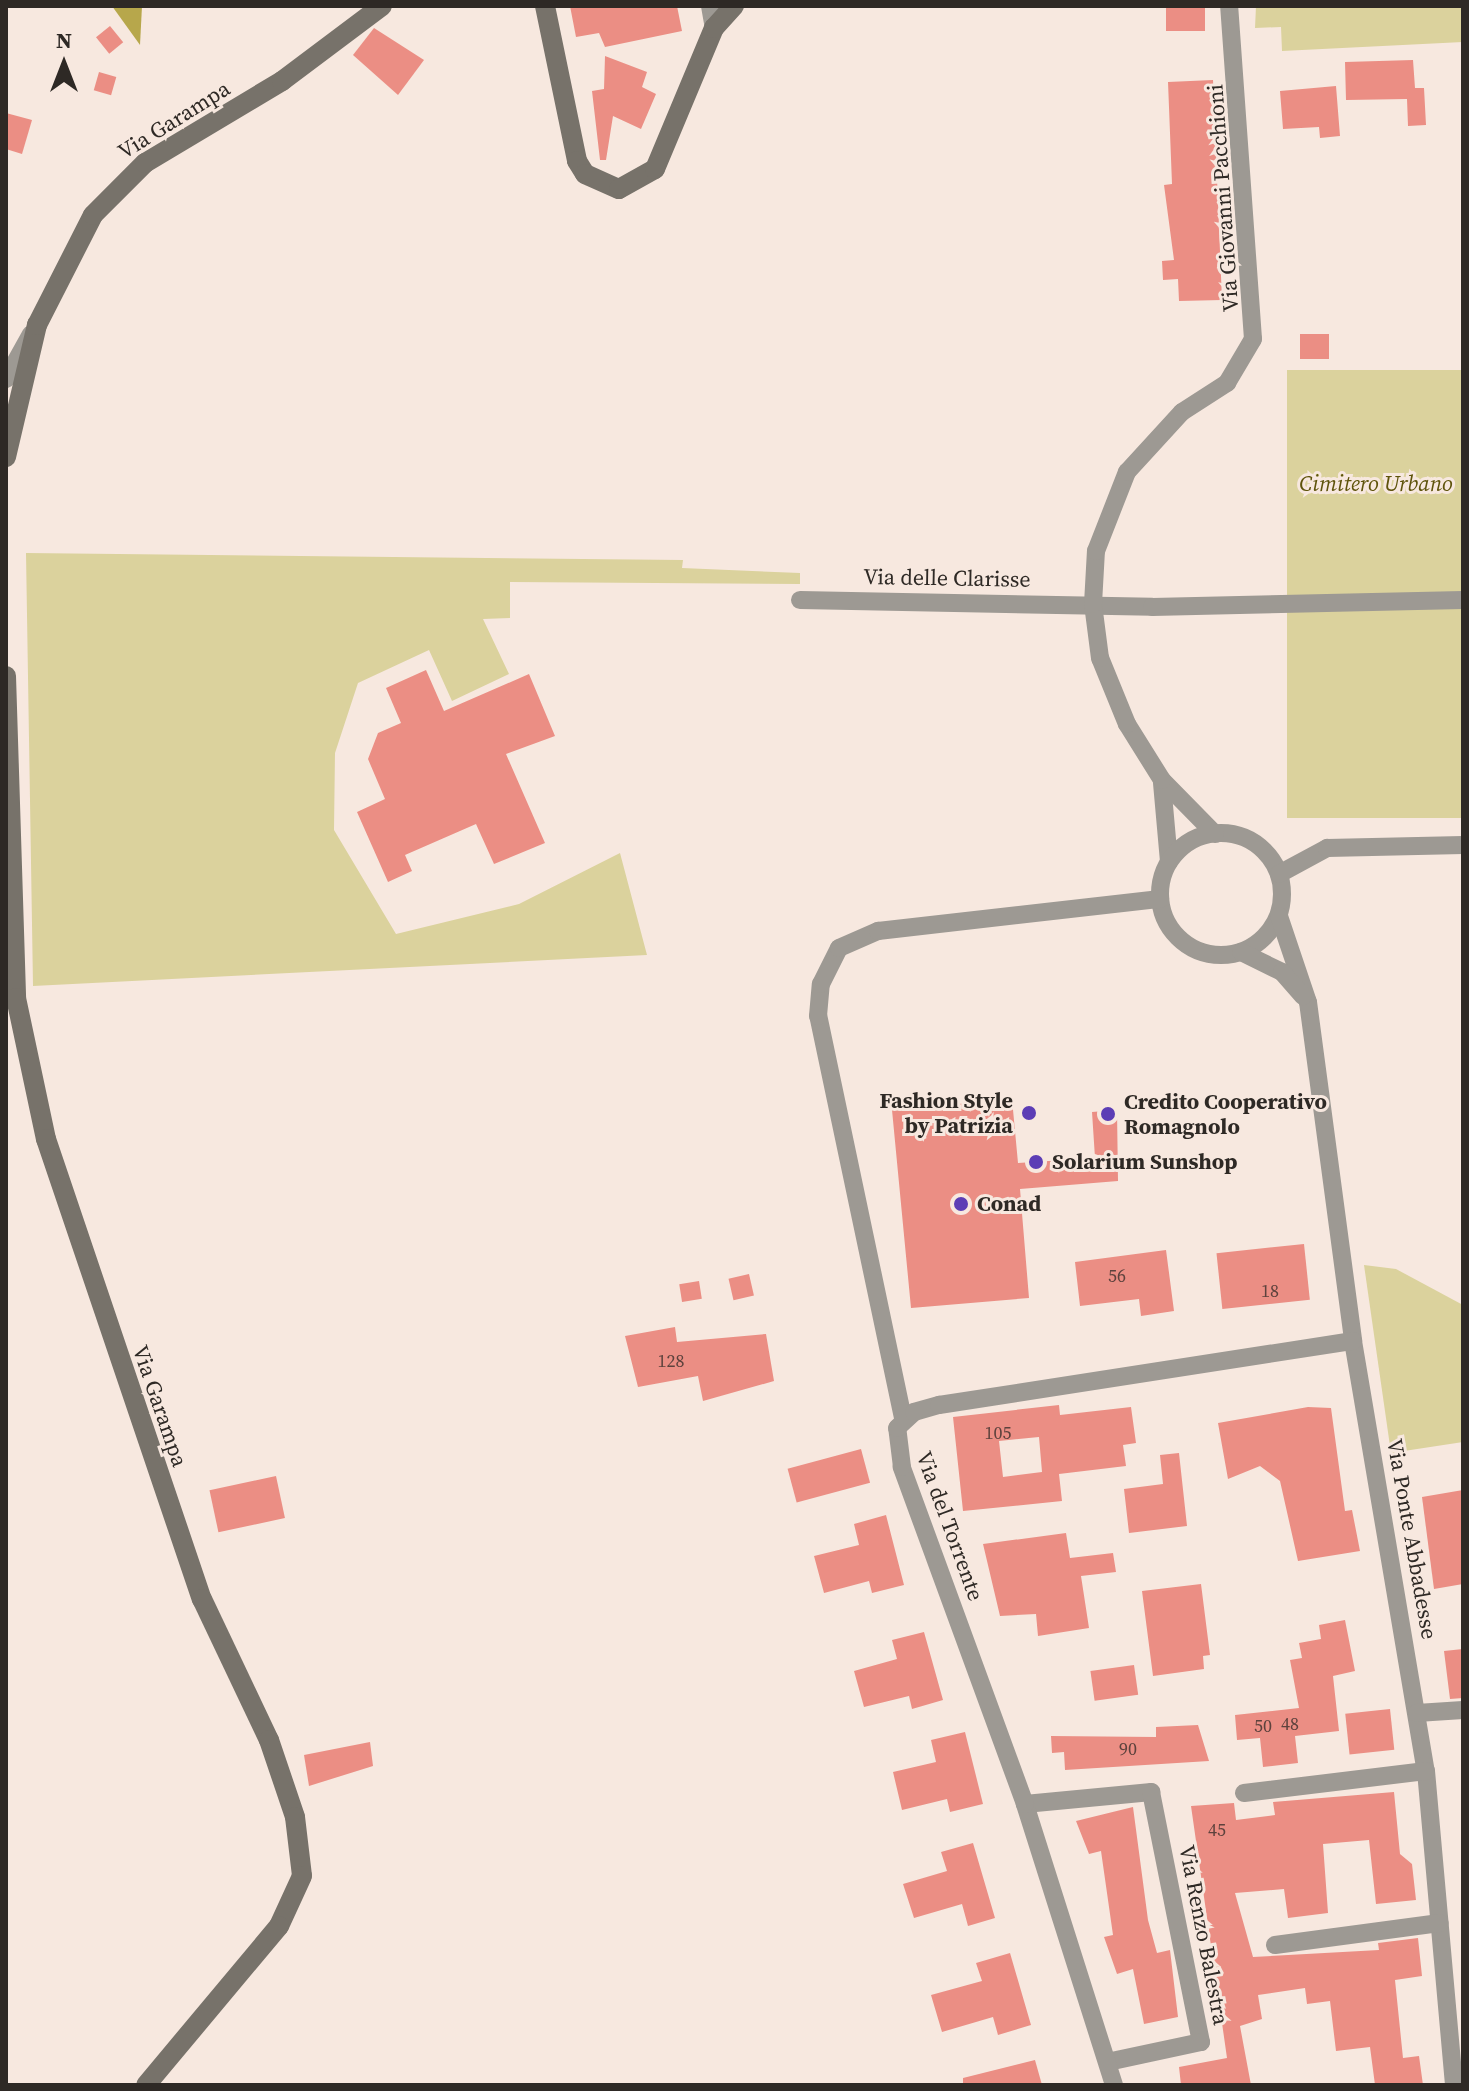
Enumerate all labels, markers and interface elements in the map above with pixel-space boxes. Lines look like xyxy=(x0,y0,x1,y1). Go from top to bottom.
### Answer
north arrow xyxy=(24,24,104,104)
text: N xyxy=(56,25,72,55)
street label: Via Garampa xyxy=(113,75,235,165)
street label: Via Giovanni Pacchioni xyxy=(1202,83,1244,313)
park label: Cimitero Urbano xyxy=(1299,471,1453,497)
street label: Via delle Clarisse xyxy=(863,563,1031,593)
place label: Fashion Style by Patrizia xyxy=(879,1087,1013,1138)
place label: Credito Cooperativo Romagnolo xyxy=(1124,1088,1327,1140)
marker: Fashion Style by Patrizia xyxy=(1020,1104,1038,1122)
marker: Credito Cooperativo Romagnolo xyxy=(1099,1105,1117,1123)
place label: Solarium Sunshop xyxy=(1052,1149,1237,1175)
marker: Solarium Sunshop xyxy=(1027,1153,1045,1171)
place label: Conad xyxy=(977,1191,1041,1217)
marker: Conad xyxy=(952,1195,970,1213)
house number: 56 xyxy=(1108,1265,1126,1287)
house number: 18 xyxy=(1261,1280,1279,1302)
street label: Via Garampa xyxy=(127,1342,193,1470)
house number: 128 xyxy=(658,1350,684,1372)
house number: 105 xyxy=(985,1422,1011,1444)
street label: Via Ponte Abbadesse xyxy=(1381,1437,1443,1641)
street label: Via del Torrente xyxy=(911,1448,989,1604)
house number: 48 xyxy=(1281,1713,1299,1735)
house number: 50 xyxy=(1254,1715,1272,1737)
house number: 90 xyxy=(1119,1738,1137,1760)
house number: 45 xyxy=(1208,1819,1226,1841)
street label: Via Renzo Balestra xyxy=(1174,1843,1234,2027)

